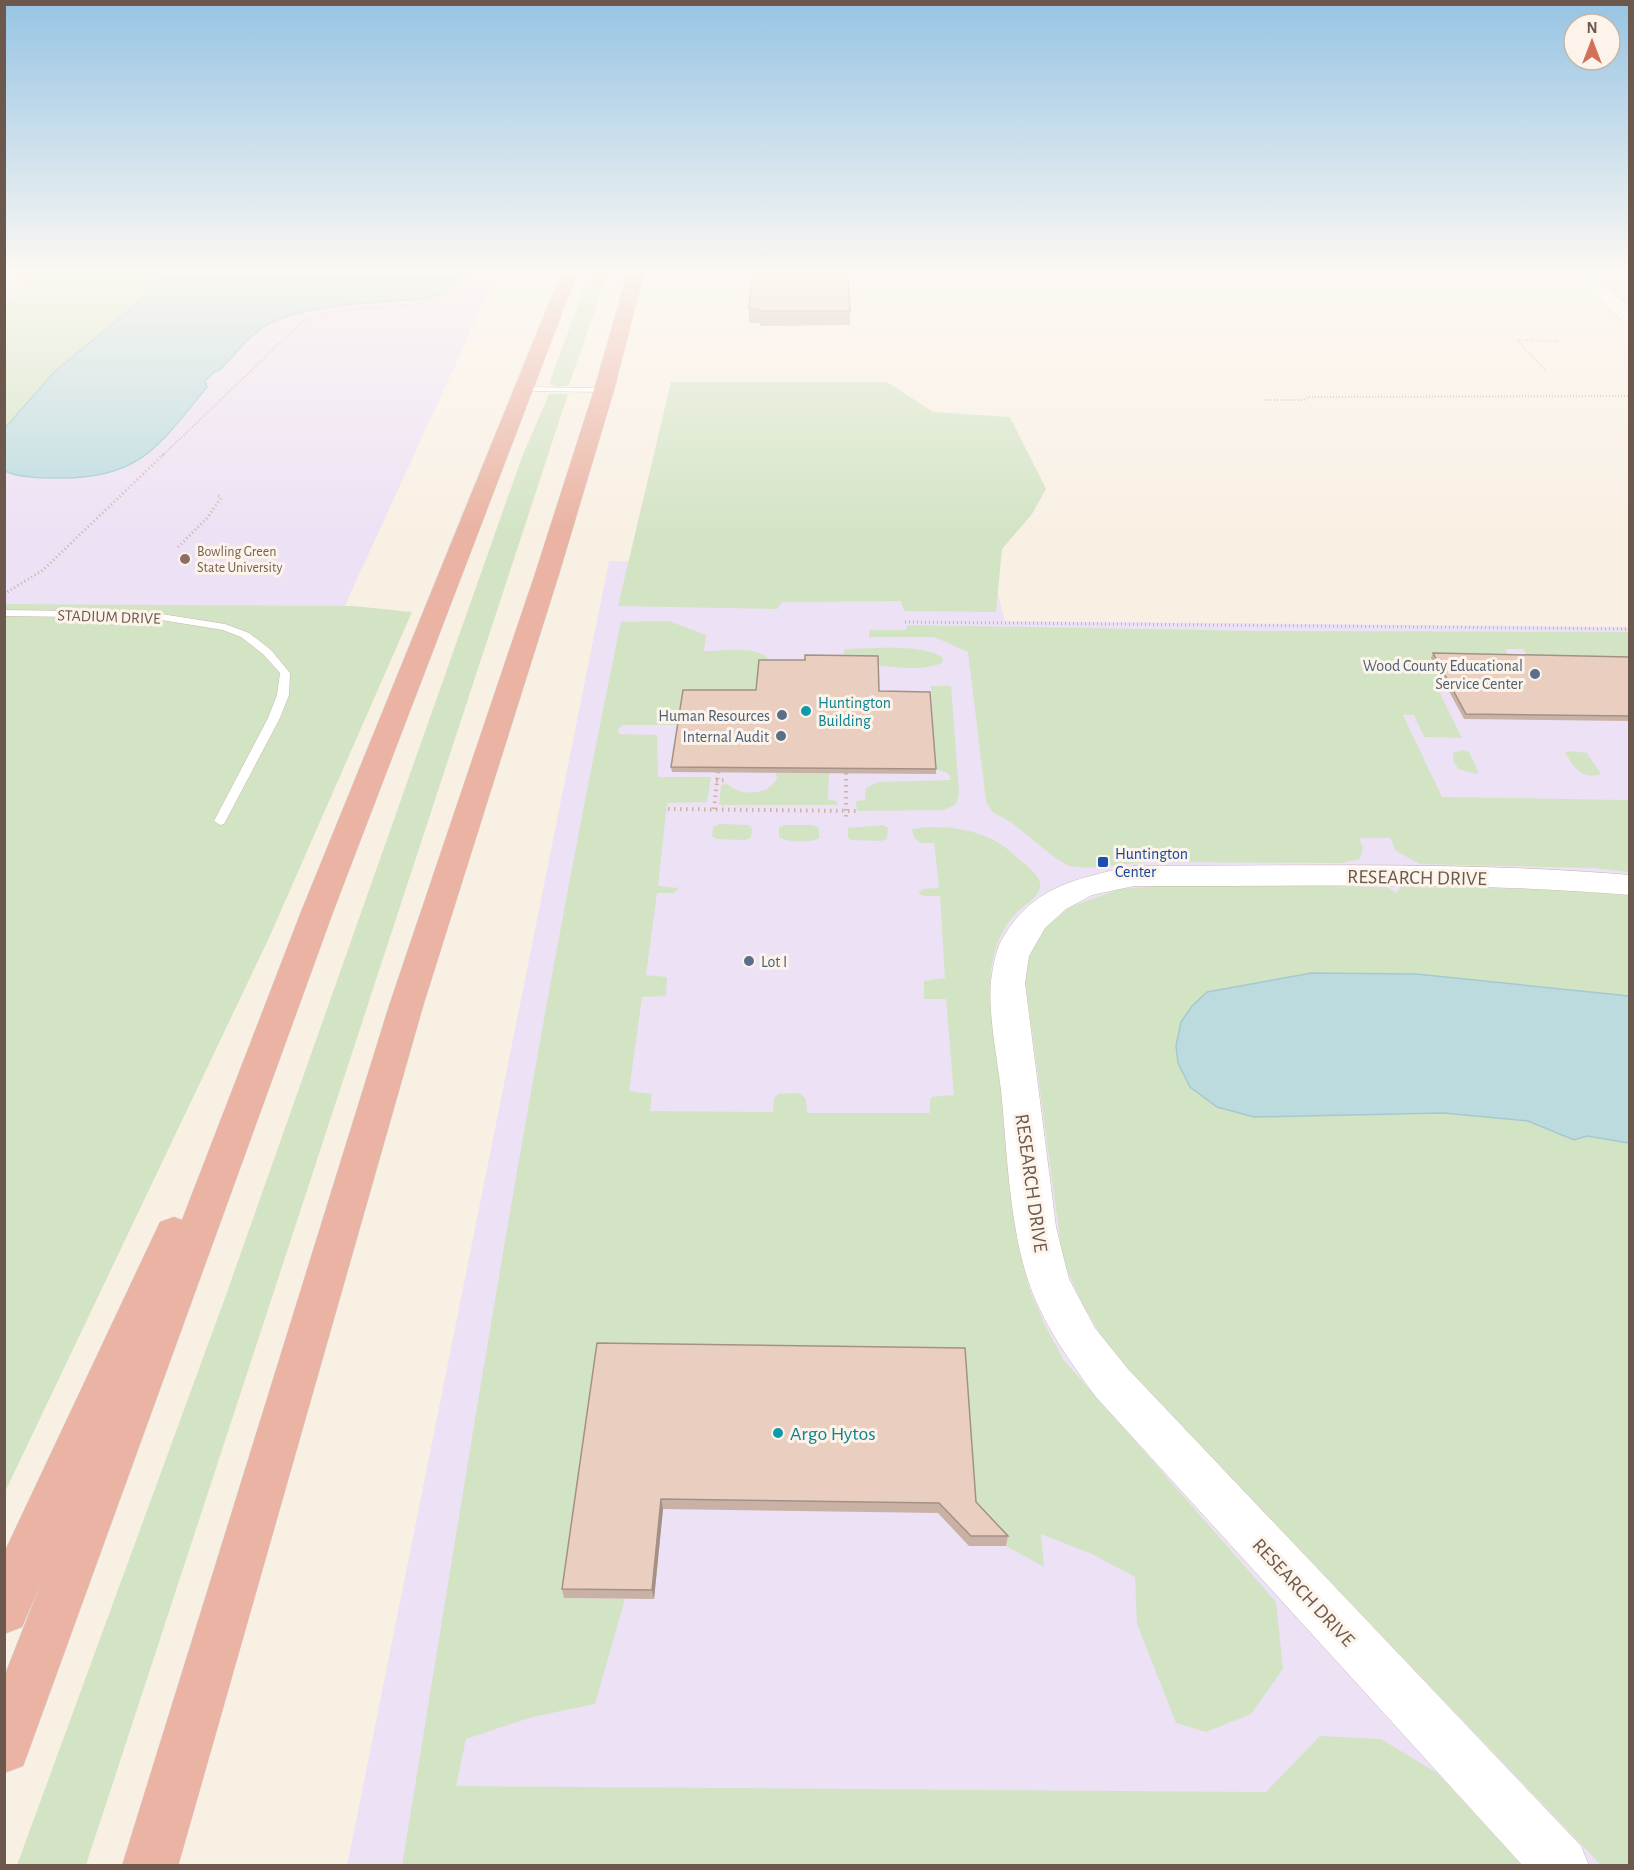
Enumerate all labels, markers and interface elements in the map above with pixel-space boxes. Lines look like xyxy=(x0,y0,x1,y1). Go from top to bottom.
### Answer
north arrow xyxy=(1562,12,1622,72)
text: N xyxy=(1586,20,1598,36)
place label: Bowling Green State University xyxy=(197,545,282,575)
marker: Bowling Green State University xyxy=(178,552,192,566)
street label: STADIUM DRIVE xyxy=(57,607,161,627)
place label: Wood County Educational Service Center xyxy=(1363,658,1524,692)
marker: Wood County Educational Service Center xyxy=(1528,667,1542,681)
place label: Huntington Building xyxy=(818,695,891,729)
marker: Huntington Building xyxy=(799,704,813,718)
place label: Human Resources xyxy=(658,708,770,724)
marker: Human Resources xyxy=(775,708,789,722)
place label: Internal Audit xyxy=(683,729,769,745)
marker: Internal Audit xyxy=(774,729,788,743)
place label: Huntington Center xyxy=(1115,846,1188,880)
marker: Huntington Center xyxy=(1096,855,1110,869)
street label: RESEARCH DRIVE xyxy=(1347,867,1487,889)
marker: Lot I xyxy=(742,954,756,968)
place label: Lot I xyxy=(761,954,787,970)
street label: RESEARCH DRIVE xyxy=(1011,1113,1051,1254)
place label: Argo Hytos xyxy=(790,1424,876,1444)
marker: Argo Hytos xyxy=(771,1426,785,1440)
street label: RESEARCH DRIVE xyxy=(1248,1535,1358,1651)

